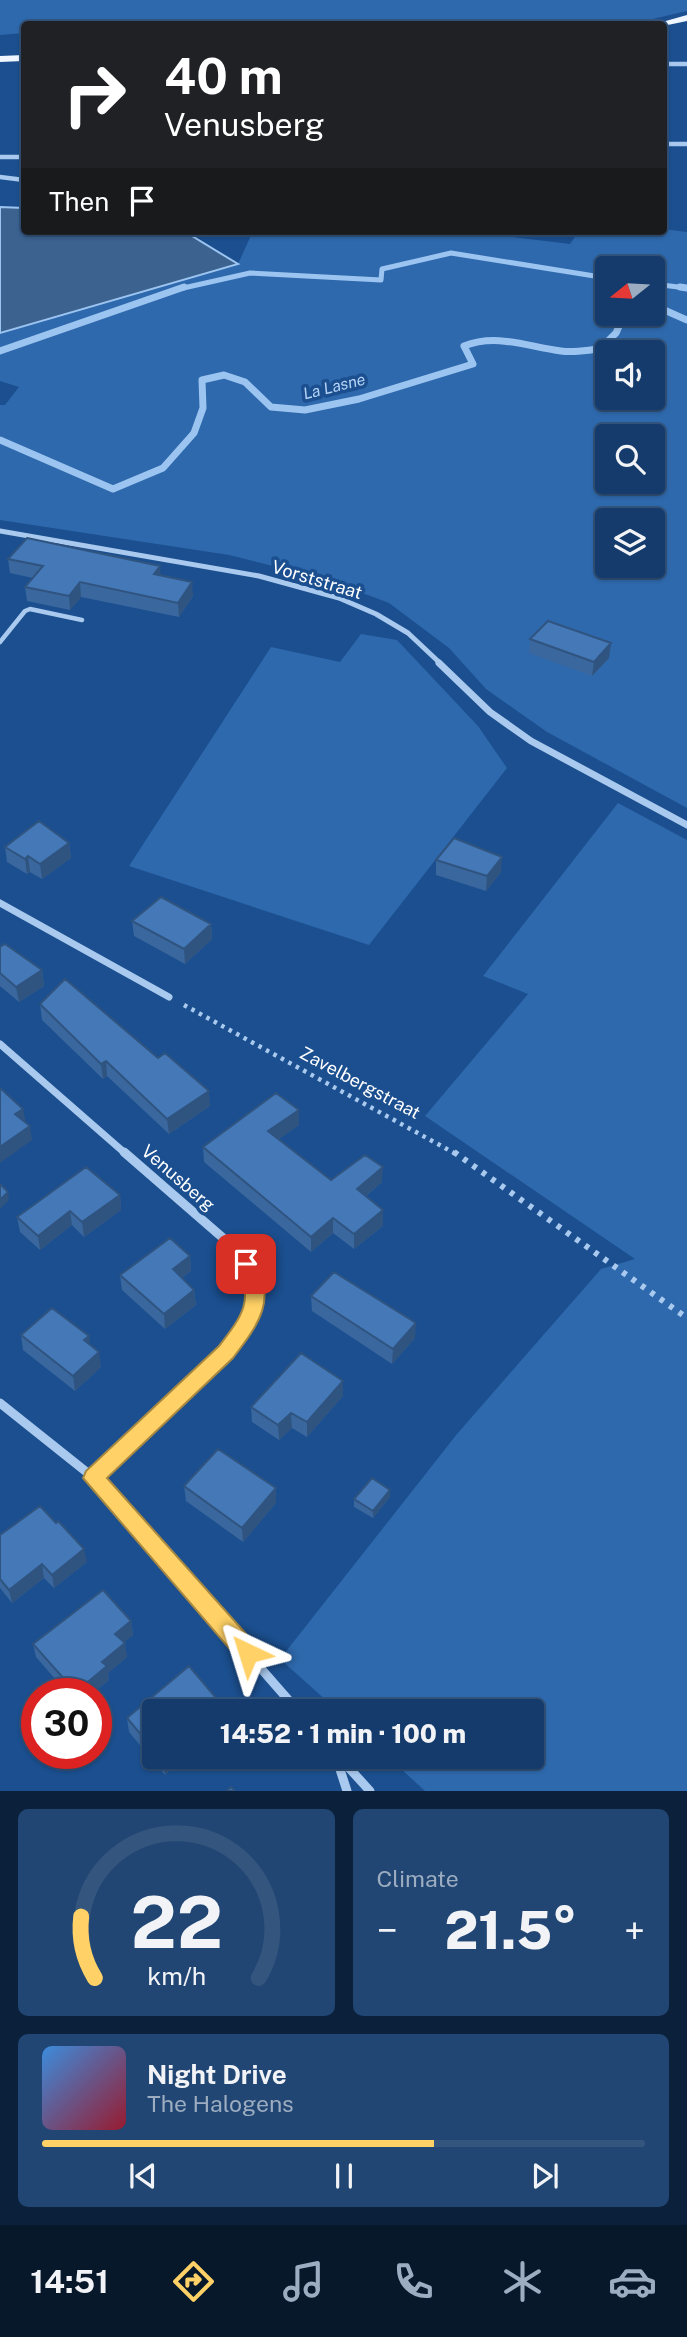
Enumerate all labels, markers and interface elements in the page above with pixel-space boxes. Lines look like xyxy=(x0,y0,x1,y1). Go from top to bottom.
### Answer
text: 40 m xyxy=(164,47,283,105)
icon: right xyxy=(49,49,140,140)
text: Venusberg xyxy=(164,106,325,143)
icon: arrive xyxy=(123,182,161,220)
text: Then xyxy=(49,186,109,217)
north arrow xyxy=(595,256,665,326)
map controls xyxy=(595,256,665,578)
button: sound xyxy=(595,340,665,410)
water label: La Lasne xyxy=(301,370,368,403)
button: search xyxy=(595,424,665,494)
button: layers xyxy=(595,508,665,578)
street label: Vorststraat xyxy=(269,556,365,603)
street label: Zavelbergstraat xyxy=(296,1042,424,1123)
street label: Venusberg xyxy=(137,1140,219,1215)
pin xyxy=(216,1234,276,1294)
icon: arrive xyxy=(227,1245,265,1283)
position arrow xyxy=(211,1616,285,1690)
speed limit sign: 30 xyxy=(21,1678,112,1769)
text: 14:52 · 1 min · 100 m xyxy=(220,1718,466,1749)
text: Climate xyxy=(377,1865,459,1892)
text: 22 xyxy=(130,1880,222,1965)
text: 21.5° xyxy=(444,1900,577,1961)
text: − xyxy=(377,1908,398,1953)
text: + xyxy=(624,1908,645,1953)
text: km/h xyxy=(147,1961,206,1991)
text: Night Drive xyxy=(147,2059,287,2090)
text: The Halogens xyxy=(147,2090,294,2117)
icon: previous xyxy=(124,2157,162,2195)
icon: pause xyxy=(325,2157,363,2195)
icon: next xyxy=(526,2157,564,2195)
icon: directions xyxy=(169,2257,218,2306)
icon: music xyxy=(279,2257,328,2306)
icon: phone xyxy=(389,2257,438,2306)
icon: climate xyxy=(498,2257,547,2306)
icon: car xyxy=(608,2257,657,2306)
text: 14:51 xyxy=(30,2263,109,2300)

